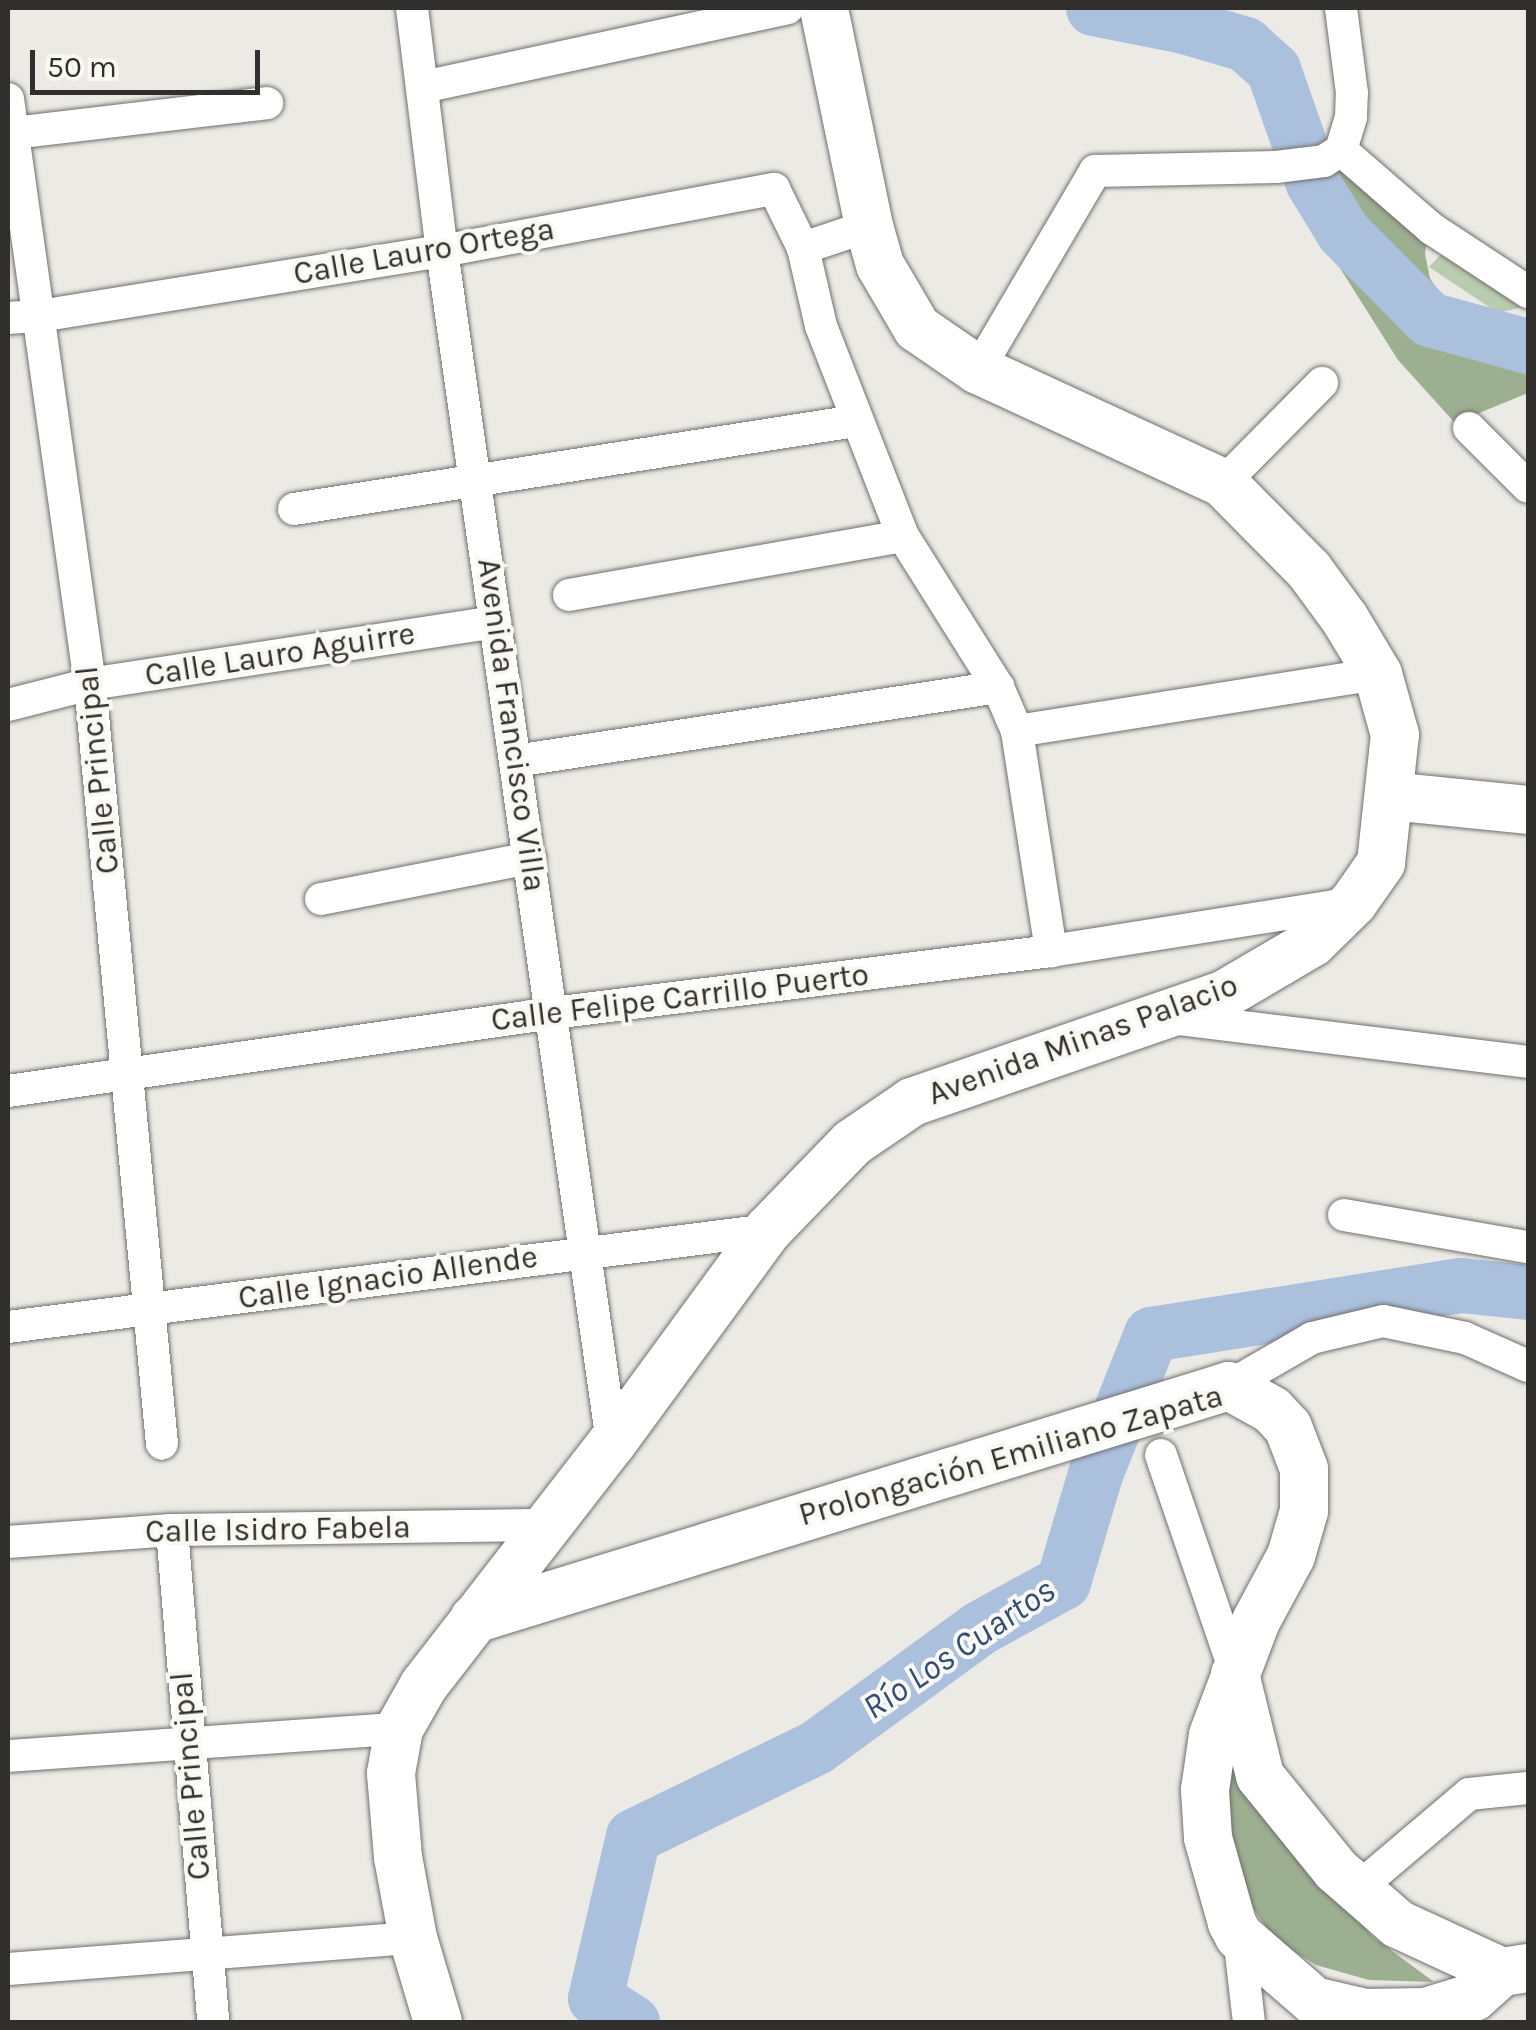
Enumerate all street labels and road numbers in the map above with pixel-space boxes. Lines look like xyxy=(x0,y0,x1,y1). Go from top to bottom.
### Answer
street label: Calle Lauro Ortega xyxy=(291,210,557,294)
street label: Avenida Francisco Villa xyxy=(469,556,553,894)
street label: Calle Lauro Aguirre xyxy=(142,615,418,695)
street label: Calle Principal xyxy=(68,664,128,876)
street label: Calle Felipe Carrillo Puerto xyxy=(489,956,871,1040)
street label: Avenida Minas Palacio xyxy=(923,966,1243,1114)
street label: Calle Ignacio Allende xyxy=(236,1238,540,1318)
street label: Prolongación Emiliano Zapata xyxy=(795,1377,1227,1535)
street label: Calle Isidro Fabela xyxy=(145,1508,411,1552)
street label: Calle Principal xyxy=(163,1670,219,1882)

